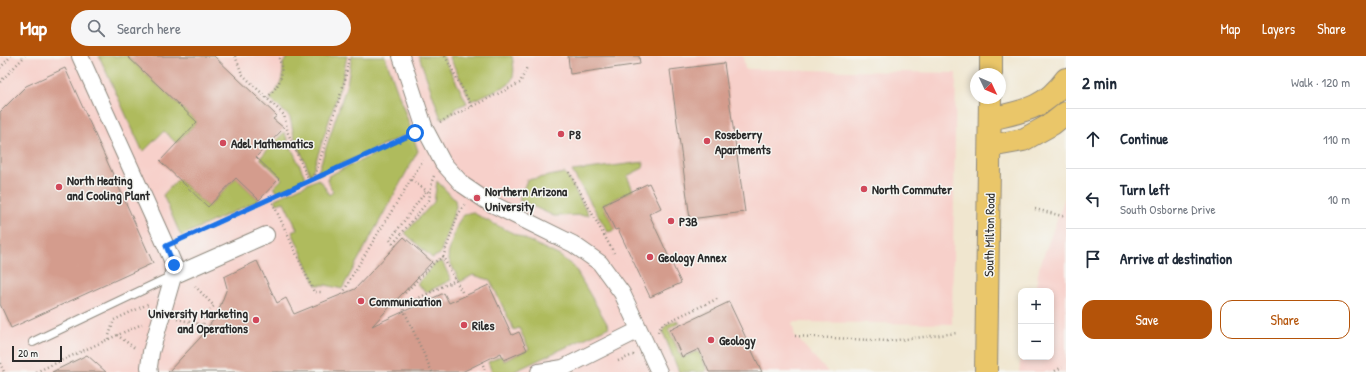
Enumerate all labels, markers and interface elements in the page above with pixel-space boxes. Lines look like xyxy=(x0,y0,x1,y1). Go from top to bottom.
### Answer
search box xyxy=(71,10,351,46)
text: Map xyxy=(20,15,47,41)
icon: search xyxy=(85,17,107,39)
text: Search here xyxy=(117,18,181,39)
text: Map xyxy=(1220,19,1240,38)
text: Layers xyxy=(1262,19,1295,38)
text: Share xyxy=(1317,19,1346,38)
north arrow xyxy=(970,68,1006,104)
text: 2 min xyxy=(1082,71,1117,94)
text: Walk · 120 m xyxy=(1291,73,1350,91)
route start xyxy=(406,124,424,142)
place label: P8 xyxy=(569,125,581,143)
place label: Roseberry Apartments xyxy=(715,125,771,159)
icon: ahead xyxy=(1082,128,1104,150)
text: Continue xyxy=(1120,128,1168,149)
marker: P8 xyxy=(556,129,566,139)
text: 110 m xyxy=(1323,130,1350,148)
place label: Adel Mathematics xyxy=(231,134,313,152)
marker: Roseberry Apartments xyxy=(702,136,712,146)
marker: Adel Mathematics xyxy=(218,138,228,148)
place label: North Heating and Cooling Plant xyxy=(67,171,150,205)
text: Turn left xyxy=(1120,179,1170,200)
place label: North Commuter xyxy=(872,180,953,198)
marker: North Heating and Cooling Plant xyxy=(54,182,64,192)
place label: Northern Arizona University xyxy=(485,182,568,216)
marker: North Commuter xyxy=(859,184,869,194)
icon: left xyxy=(1082,188,1104,210)
text: 10 m xyxy=(1328,190,1350,208)
marker: Northern Arizona University xyxy=(472,193,482,203)
street label: South Milton Road xyxy=(979,193,999,277)
text: South Osborne Drive xyxy=(1120,200,1216,218)
place label: P3B xyxy=(679,212,698,230)
marker: P3B xyxy=(666,216,676,226)
place label: Geology Annex xyxy=(658,248,727,267)
icon: arrive xyxy=(1082,248,1104,270)
text: Arrive at destination xyxy=(1120,248,1232,269)
marker: Geology Annex xyxy=(645,252,655,262)
route end xyxy=(165,256,183,274)
map controls xyxy=(1018,288,1054,360)
button: + xyxy=(1018,288,1054,324)
place label: Communication xyxy=(369,292,442,310)
marker: Communication xyxy=(356,296,366,306)
button: Save xyxy=(1082,300,1212,339)
button: Share xyxy=(1220,300,1350,339)
place label: University Marketing and Operations xyxy=(148,304,248,338)
marker: University Marketing and Operations xyxy=(251,315,261,325)
place label: Riles xyxy=(472,316,494,334)
marker: Riles xyxy=(459,320,469,330)
button: − xyxy=(1018,324,1054,360)
place label: Geology xyxy=(719,331,756,350)
marker: Geology xyxy=(706,335,716,345)
scale bar xyxy=(12,344,62,363)
text: 20 m xyxy=(18,346,38,360)

